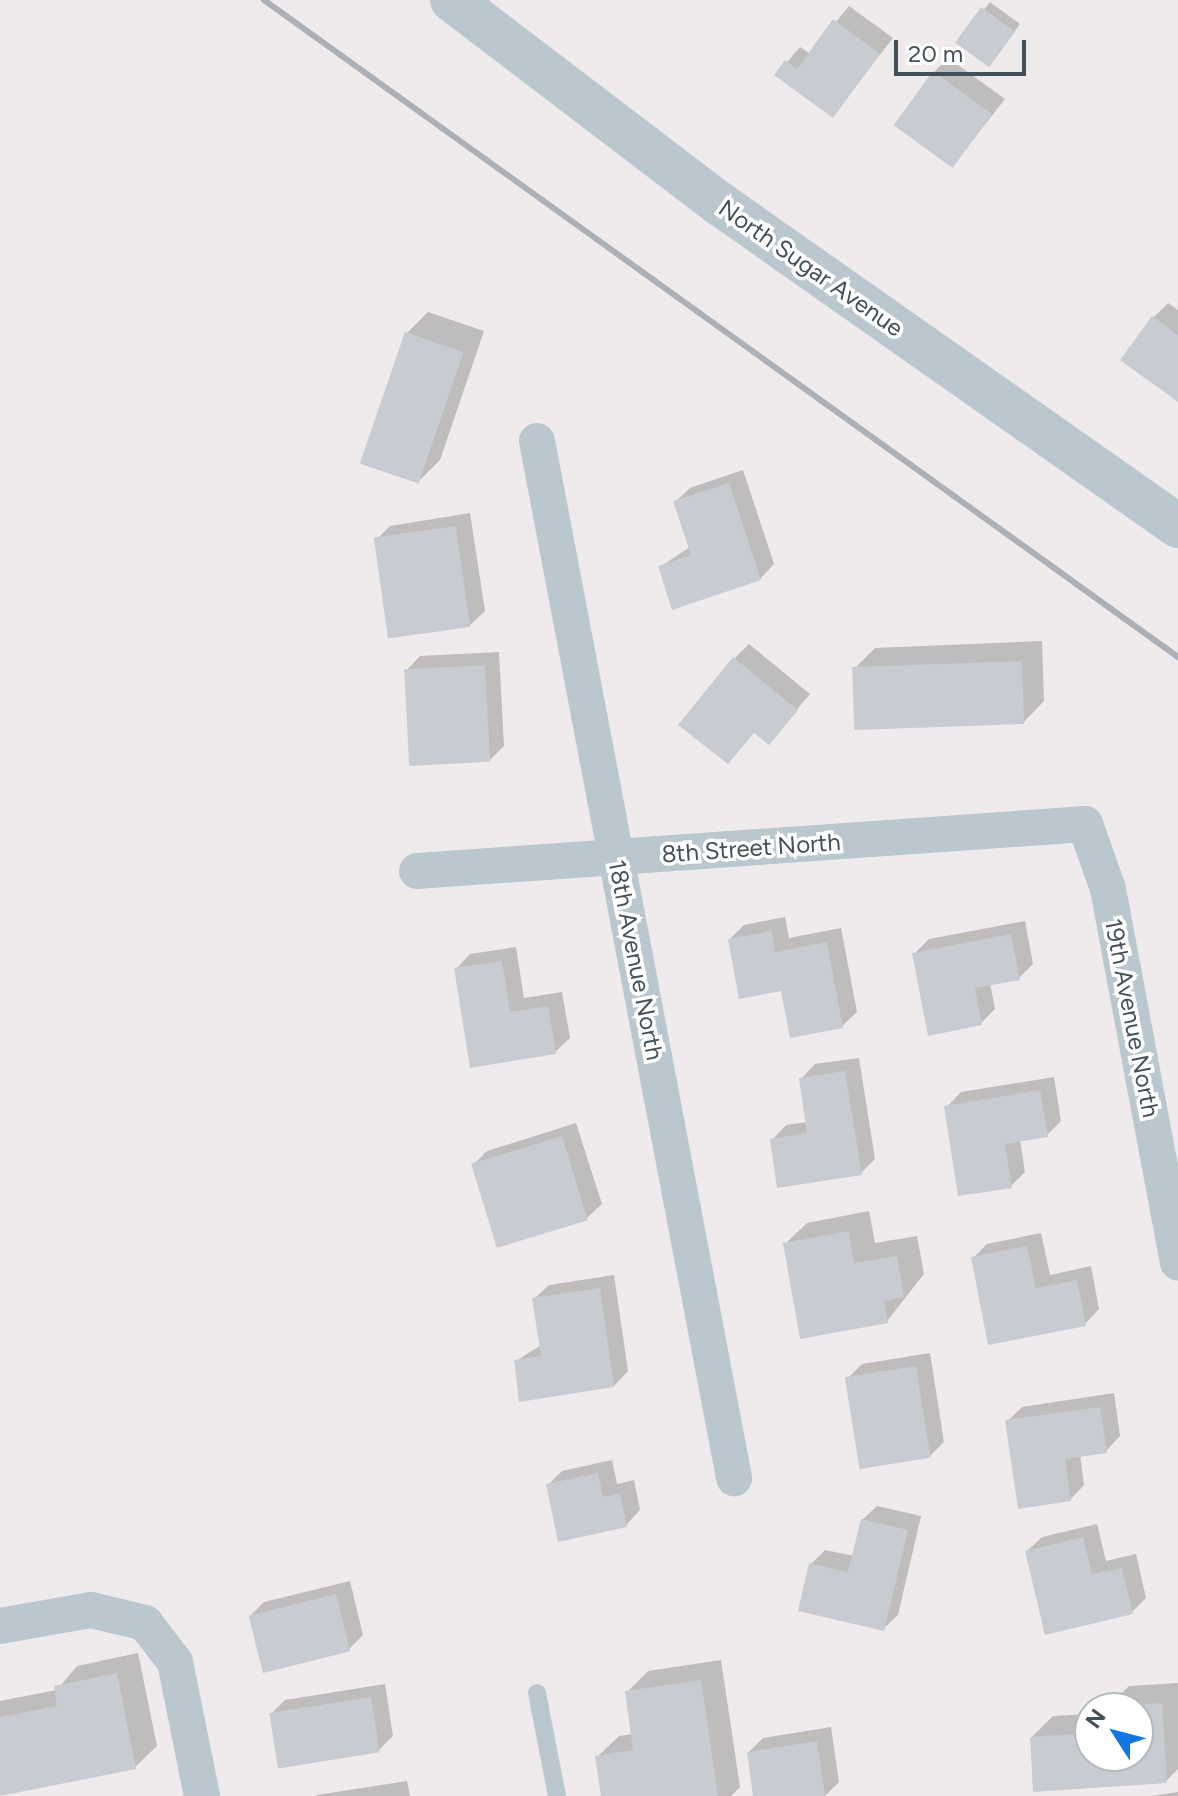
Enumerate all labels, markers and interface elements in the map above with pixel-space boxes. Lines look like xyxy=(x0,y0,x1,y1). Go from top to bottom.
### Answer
scale bar xyxy=(898,24,1030,74)
text: 20 m xyxy=(908,39,963,68)
street label: North Sugar Avenue xyxy=(713,193,909,343)
street label: 8th Street North xyxy=(661,827,841,869)
street label: 18th Avenue North xyxy=(602,858,670,1062)
street label: 19th Avenue North xyxy=(1099,916,1165,1120)
north arrow xyxy=(1074,1692,1154,1772)
text: N xyxy=(1080,1704,1112,1734)

